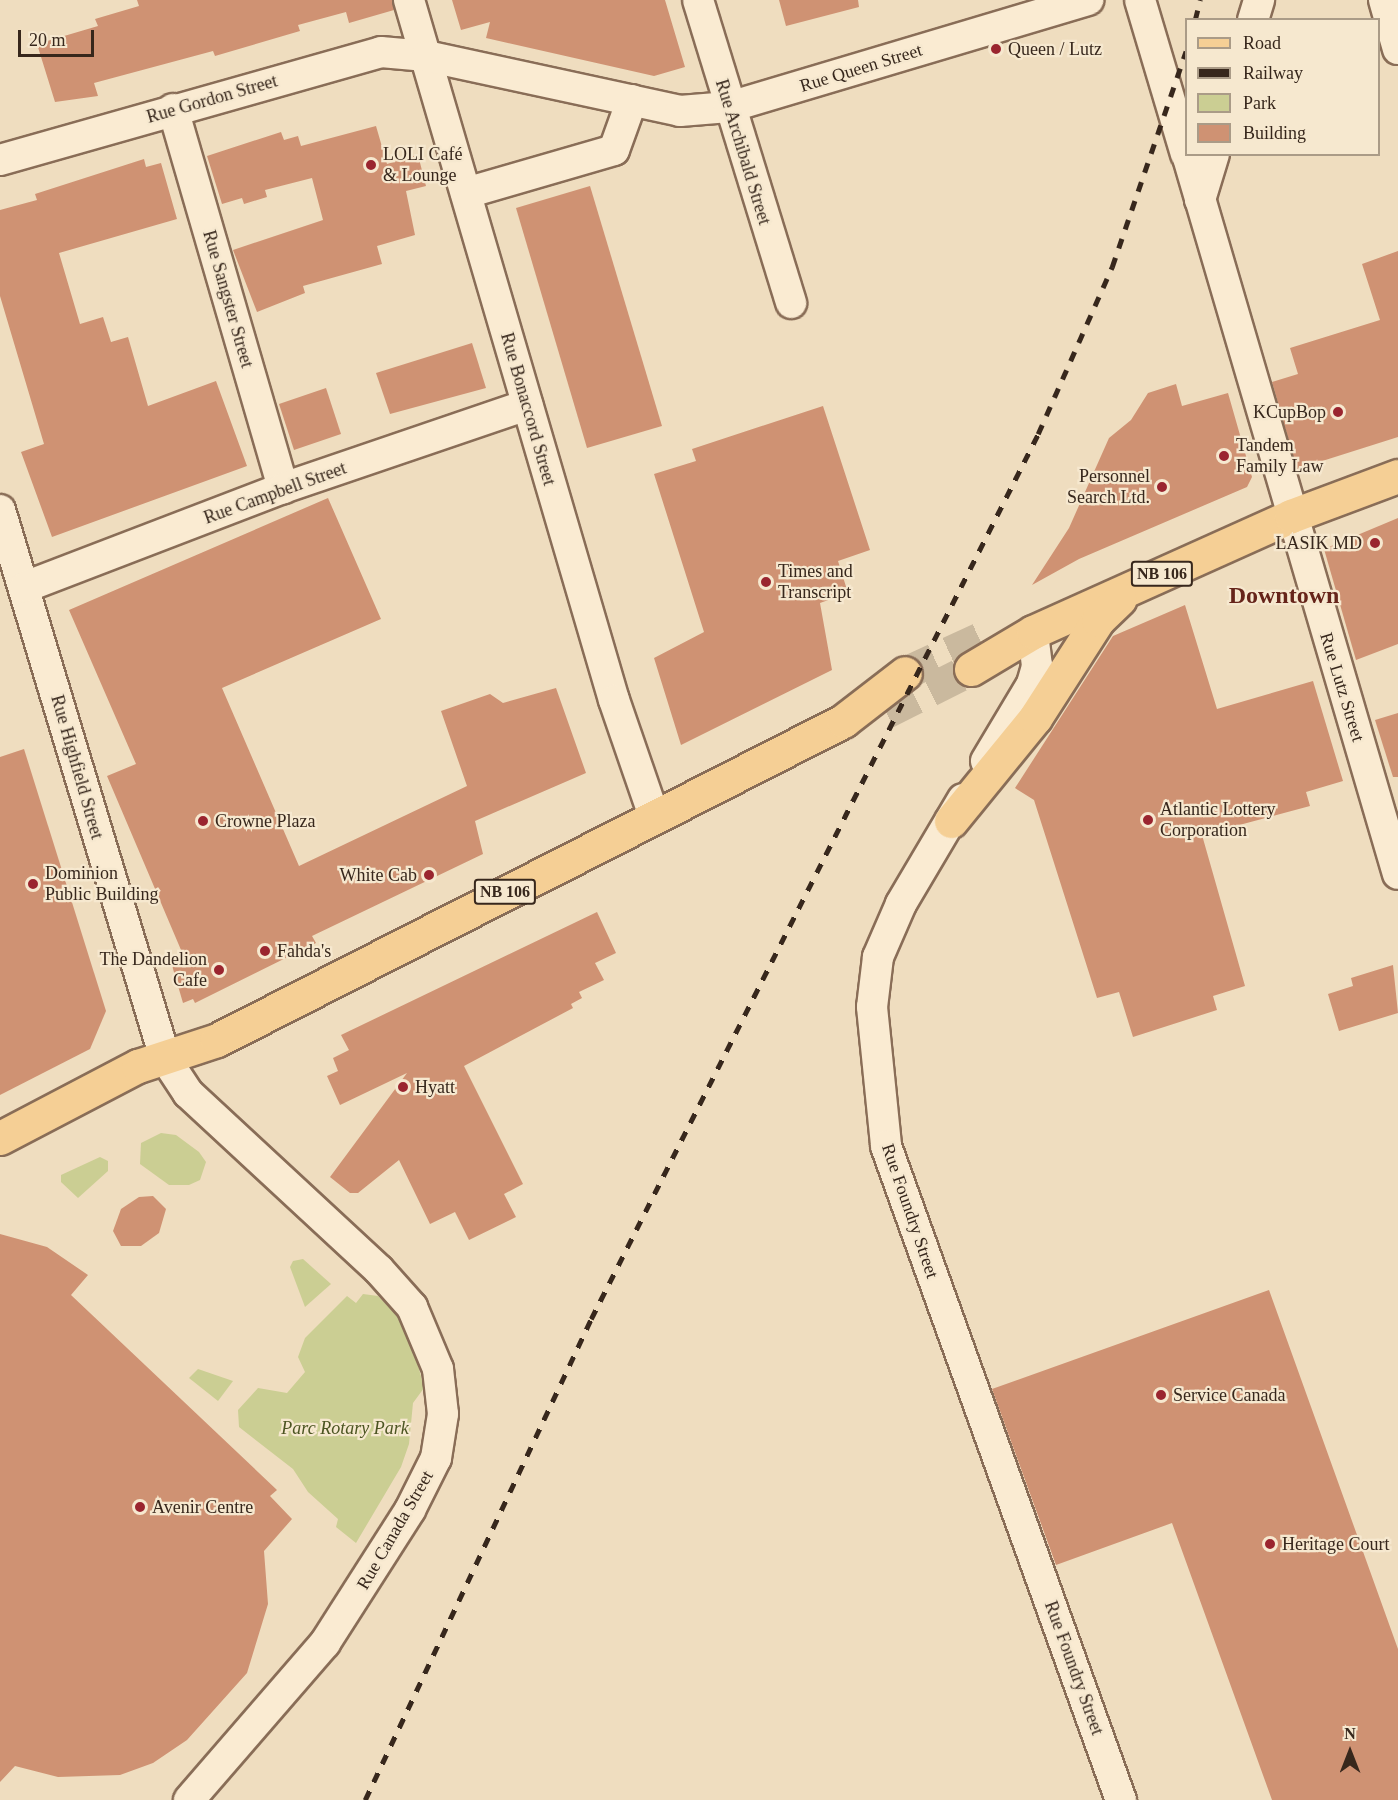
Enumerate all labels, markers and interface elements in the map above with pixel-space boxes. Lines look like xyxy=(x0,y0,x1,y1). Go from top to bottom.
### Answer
scale bar xyxy=(21,18,98,56)
legend xyxy=(1185,18,1380,156)
text: 20 m xyxy=(29,30,66,50)
text: Road xyxy=(1243,33,1281,53)
place label: Queen / Lutz xyxy=(1008,38,1102,60)
street label: Rue Queen Street xyxy=(797,39,925,97)
marker: Queen / Lutz xyxy=(989,42,1003,56)
text: Railway xyxy=(1243,63,1303,83)
street label: Rue Gordon Street xyxy=(144,70,280,128)
street label: Rue Archibald Street xyxy=(710,76,776,228)
text: Park xyxy=(1243,93,1276,113)
text: Building xyxy=(1243,123,1306,143)
place label: LOLI Café & Lounge xyxy=(383,144,462,186)
marker: LOLI Café & Lounge xyxy=(364,158,378,172)
street label: Rue Sangster Street xyxy=(198,228,258,370)
street label: Rue Bonaccord Street xyxy=(496,330,560,488)
place label: KCupBop xyxy=(1253,401,1326,423)
marker: KCupBop xyxy=(1331,405,1345,419)
place label: Tandem Family Law xyxy=(1236,435,1323,478)
marker: Tandem Family Law xyxy=(1217,449,1231,463)
street label: Rue Campbell Street xyxy=(201,457,349,529)
place label: Personnel Search Ltd. xyxy=(1067,466,1150,508)
marker: Personnel Search Ltd. xyxy=(1155,480,1169,494)
place label: LASIK MD xyxy=(1275,532,1362,554)
marker: LASIK MD xyxy=(1366,534,1384,552)
place label: Times and Transcript xyxy=(778,561,853,604)
road number: NB 106 xyxy=(1130,561,1194,587)
marker: Times and Transcript xyxy=(759,575,773,589)
district label: Downtown xyxy=(1229,582,1339,610)
street label: Rue Lutz Street xyxy=(1315,630,1369,744)
street label: Rue Highfield Street xyxy=(46,692,108,842)
place label: Atlantic Lottery Corporation xyxy=(1160,799,1275,842)
place label: Crowne Plaza xyxy=(215,810,315,832)
marker: Atlantic Lottery Corporation xyxy=(1141,813,1155,827)
marker: Crowne Plaza xyxy=(196,814,210,828)
place label: Dominion Public Building xyxy=(45,863,159,906)
place label: White Cab xyxy=(340,864,417,886)
marker: White Cab xyxy=(422,868,436,882)
marker: Dominion Public Building xyxy=(26,877,40,891)
road number: NB 106 xyxy=(474,879,536,905)
place label: Fahda's xyxy=(277,940,331,962)
marker: Fahda's xyxy=(258,944,272,958)
place label: The Dandelion Cafe xyxy=(100,949,207,992)
marker: The Dandelion Cafe xyxy=(212,963,226,977)
place label: Hyatt xyxy=(415,1076,455,1098)
marker: Hyatt xyxy=(396,1080,410,1094)
street label: Rue Foundry Street xyxy=(877,1141,943,1281)
place label: Service Canada xyxy=(1173,1384,1285,1406)
marker: Service Canada xyxy=(1154,1388,1168,1402)
park label: Parc Rotary Park xyxy=(281,1417,409,1439)
street label: Rue Canada Street xyxy=(352,1467,438,1593)
place label: Avenir Centre xyxy=(152,1496,253,1518)
marker: Avenir Centre xyxy=(133,1500,147,1514)
place label: Heritage Court xyxy=(1282,1533,1389,1555)
marker: Heritage Court xyxy=(1263,1537,1277,1551)
street label: Rue Foundry Street xyxy=(1040,1598,1108,1738)
north arrow xyxy=(1320,1722,1380,1782)
text: N xyxy=(1344,1725,1356,1742)

